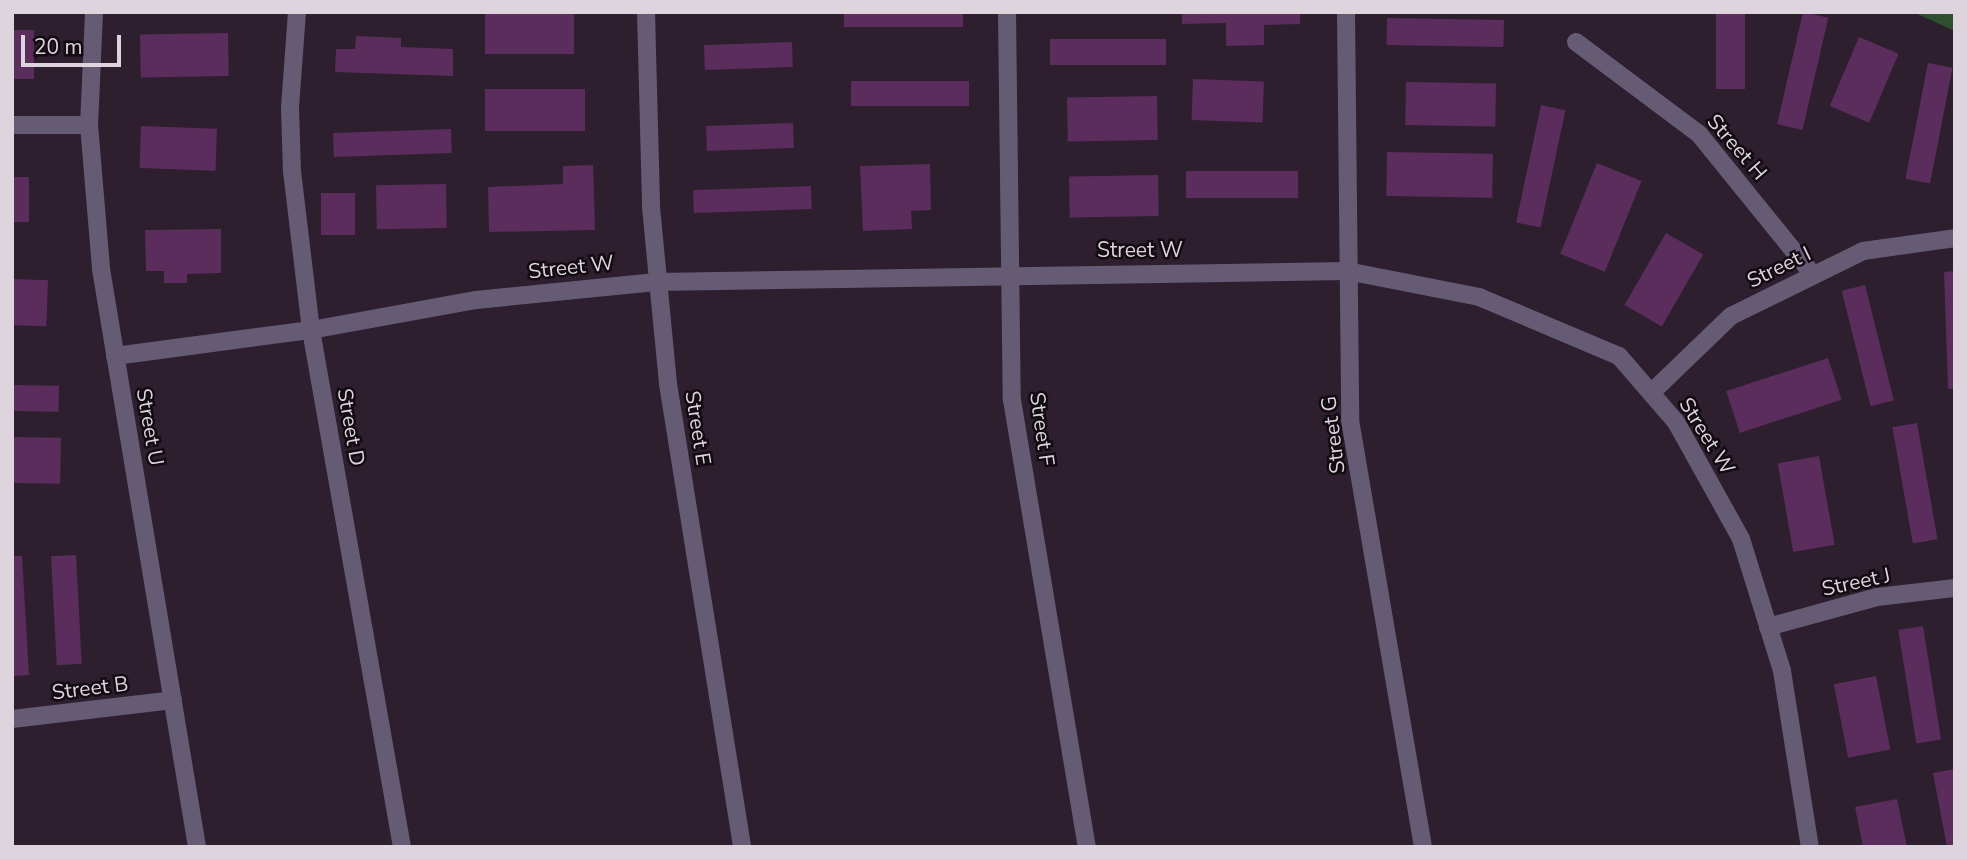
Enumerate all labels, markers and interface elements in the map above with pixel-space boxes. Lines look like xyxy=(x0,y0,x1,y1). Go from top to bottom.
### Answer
scale bar xyxy=(24,21,124,65)
text: 20 m xyxy=(34,33,83,61)
street label: Street H xyxy=(1702,109,1772,185)
street label: Street W xyxy=(1097,237,1183,263)
street label: Street I xyxy=(1743,241,1815,293)
street label: Street W xyxy=(527,250,615,284)
street label: Street U xyxy=(131,386,169,468)
street label: Street D xyxy=(332,386,370,468)
street label: Street E xyxy=(680,389,716,467)
street label: Street F xyxy=(1024,391,1060,467)
street label: Street W xyxy=(1674,393,1740,479)
street label: Street G xyxy=(1316,395,1350,475)
street label: Street J xyxy=(1819,562,1893,602)
street label: Street B xyxy=(50,671,130,705)

